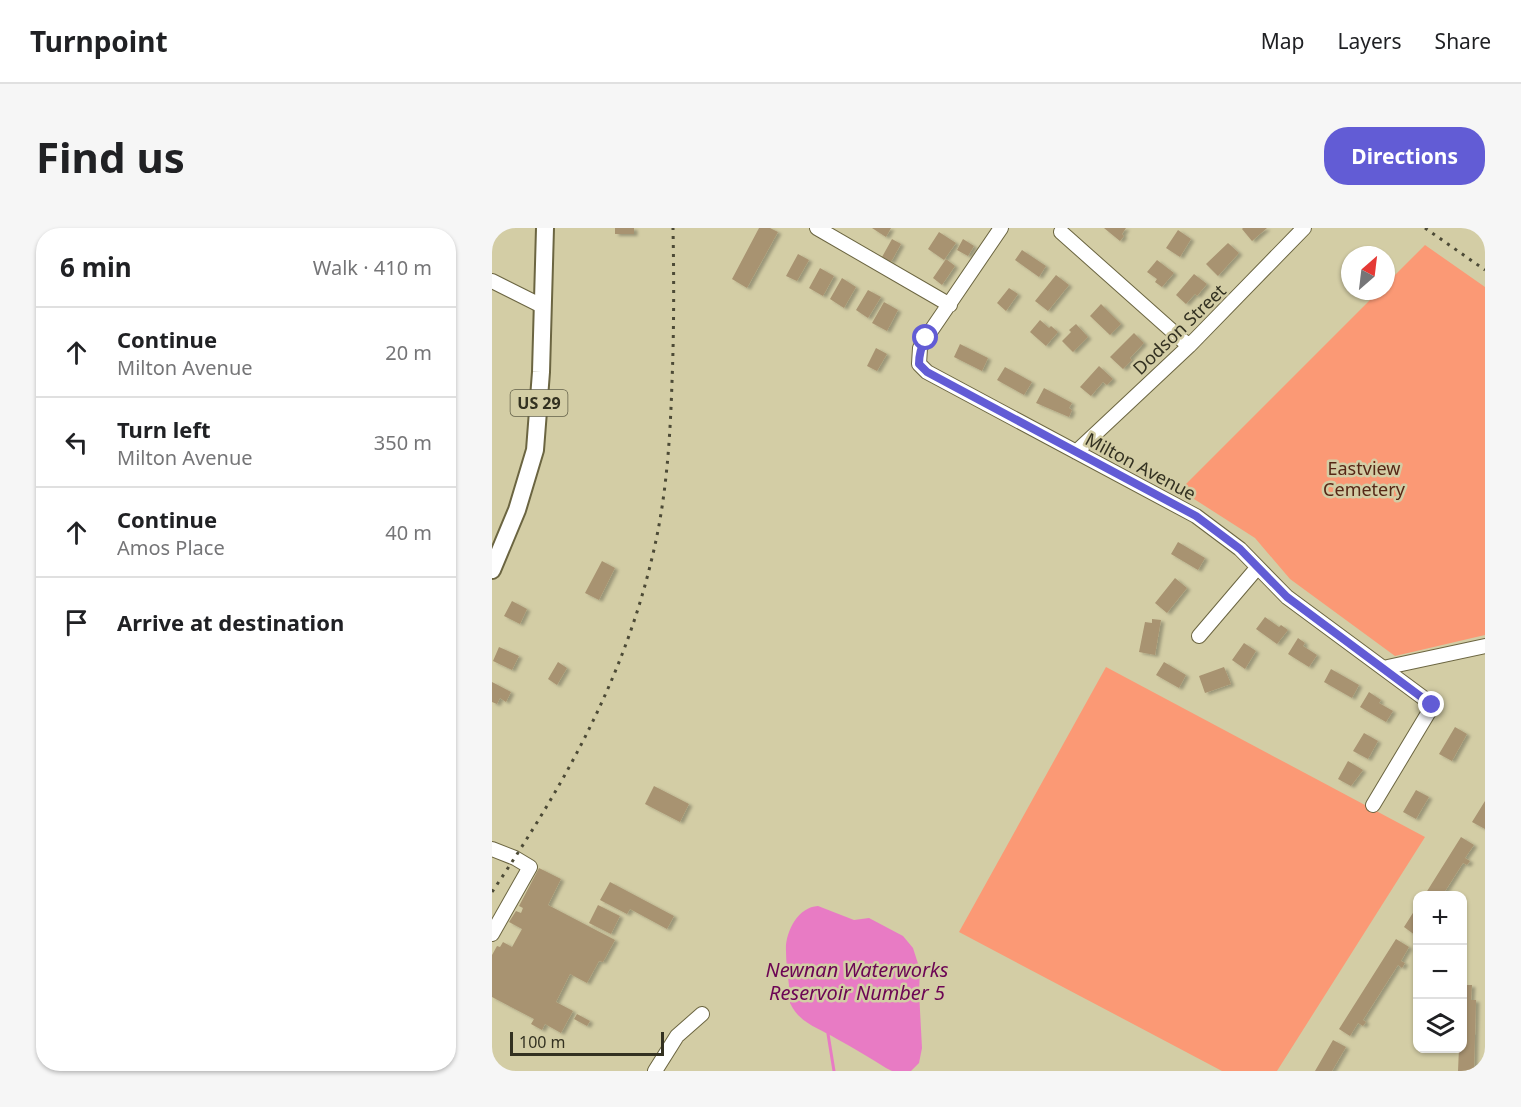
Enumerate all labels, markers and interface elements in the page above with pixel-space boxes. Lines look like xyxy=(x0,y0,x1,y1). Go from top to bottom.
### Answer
text: Turnpoint xyxy=(30,22,168,60)
text: Map xyxy=(1261,27,1305,55)
text: Layers xyxy=(1338,27,1402,55)
text: Share xyxy=(1435,27,1491,55)
button: Directions xyxy=(1324,127,1485,185)
text: Find us xyxy=(36,128,185,185)
north arrow xyxy=(1341,246,1395,300)
text: 6 min xyxy=(60,249,132,285)
text: Walk · 410 m xyxy=(313,254,432,281)
street label: Dodson Street xyxy=(1127,278,1231,380)
text: Continue xyxy=(117,324,217,354)
route start xyxy=(912,324,938,350)
icon: ahead xyxy=(60,336,93,369)
text: 20 m xyxy=(385,339,432,366)
text: Milton Avenue xyxy=(117,354,253,381)
road number: US 29 xyxy=(510,390,568,416)
text: Turn left xyxy=(117,414,211,444)
icon: left xyxy=(60,426,93,459)
street label: Milton Avenue xyxy=(1081,427,1201,505)
text: 350 m xyxy=(374,429,432,456)
text: Milton Avenue xyxy=(117,444,253,471)
park label: Eastview Cemetery xyxy=(1323,456,1406,501)
text: Continue xyxy=(117,504,217,534)
icon: ahead xyxy=(60,516,93,549)
text: 40 m xyxy=(385,519,432,546)
text: Amos Place xyxy=(117,534,225,561)
icon: arrive xyxy=(60,606,93,639)
text: Arrive at destination xyxy=(117,607,344,637)
route end xyxy=(1418,691,1444,717)
map controls xyxy=(1413,891,1467,1053)
button: + xyxy=(1413,891,1467,945)
button: − xyxy=(1413,945,1467,999)
water label: Newnan Waterworks Reservoir Number 5 xyxy=(766,956,949,1006)
button: layers xyxy=(1413,999,1467,1053)
scale bar xyxy=(510,1029,664,1056)
text: 100 m xyxy=(519,1031,566,1053)

